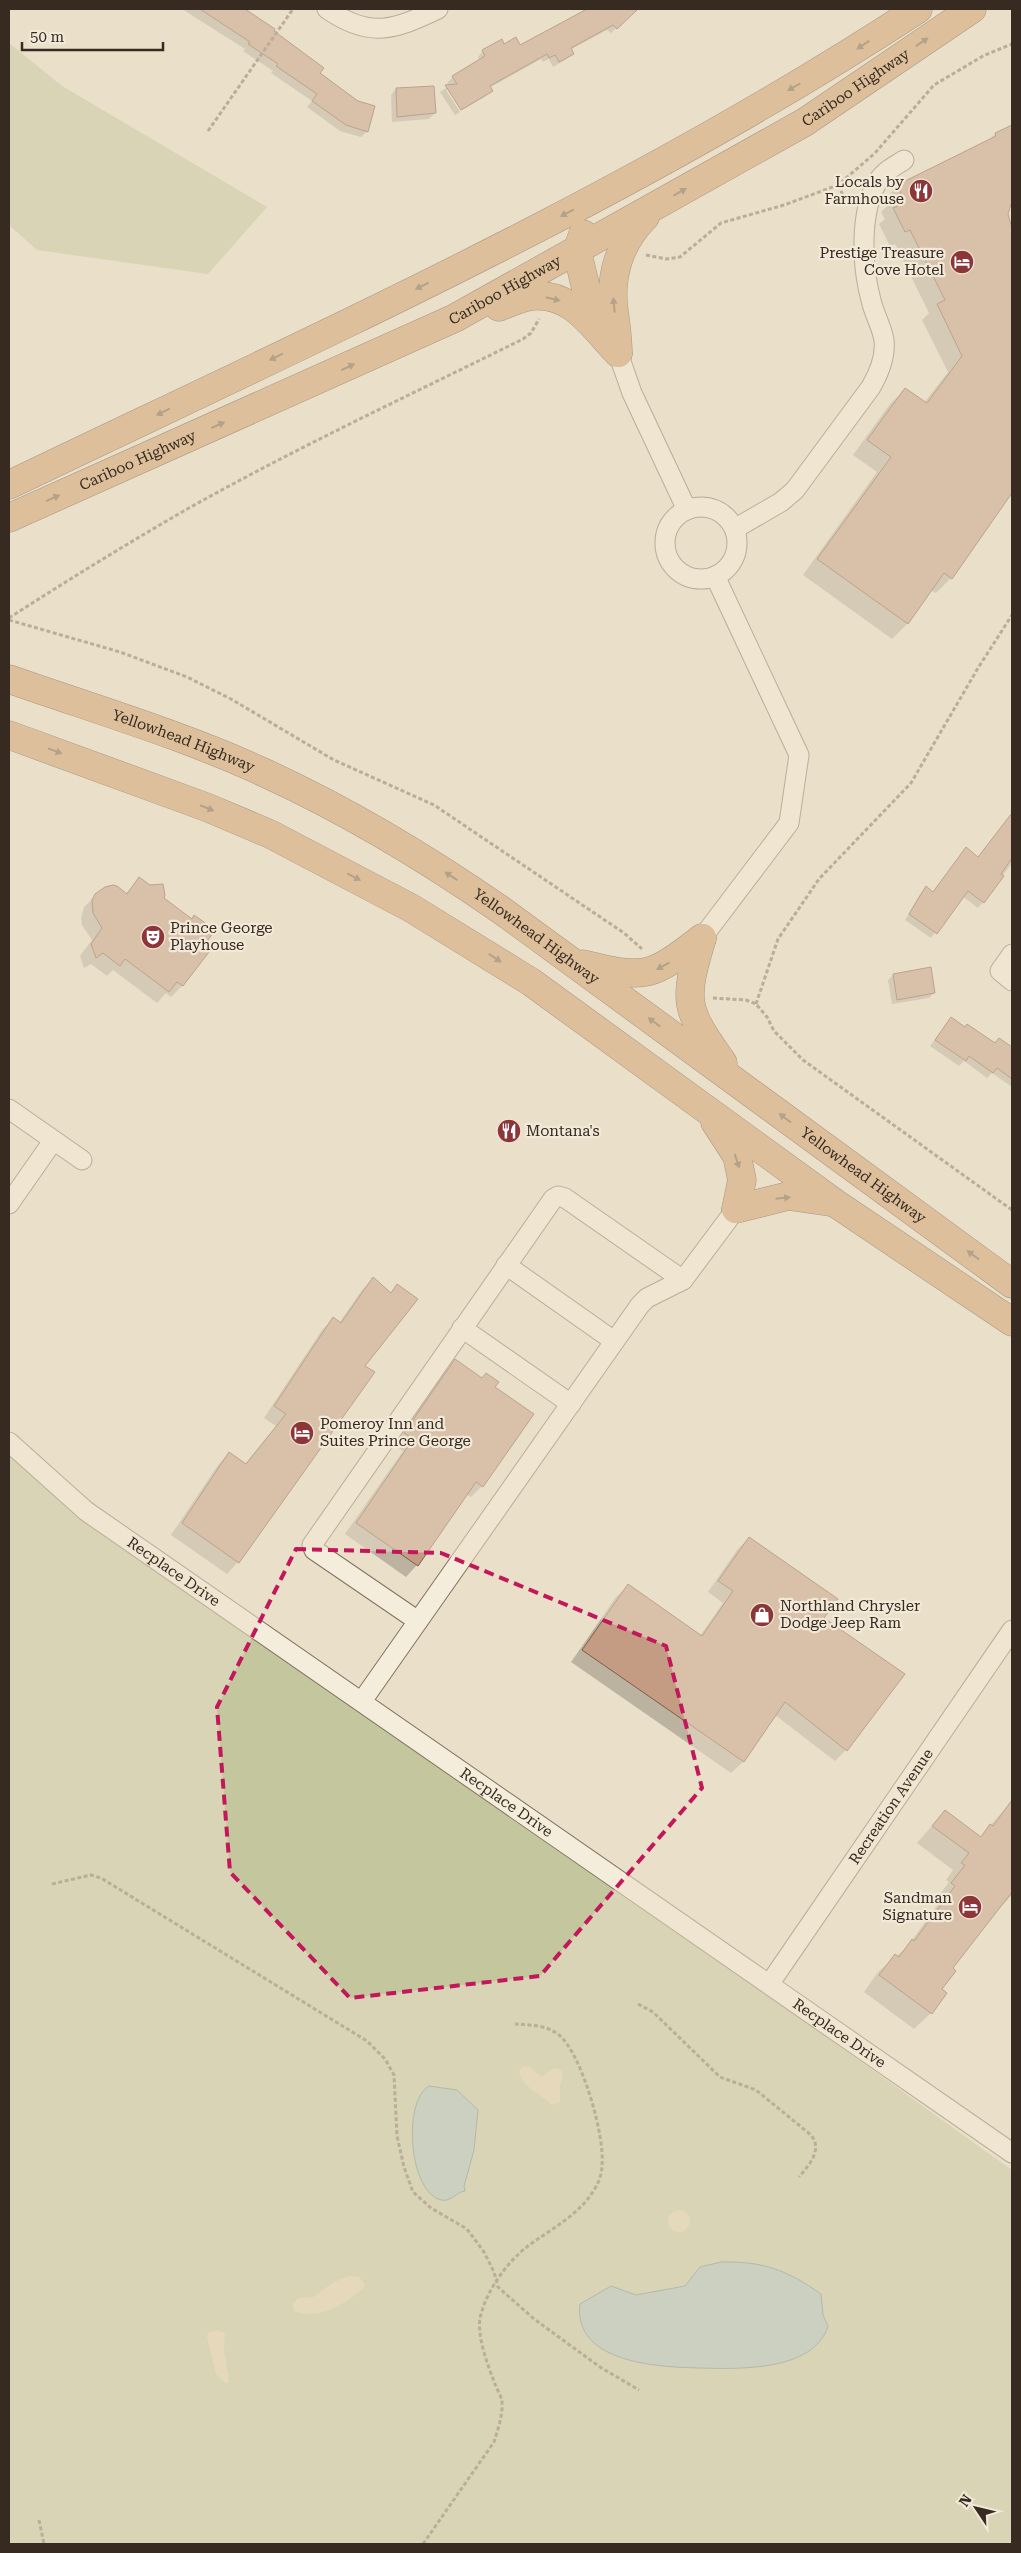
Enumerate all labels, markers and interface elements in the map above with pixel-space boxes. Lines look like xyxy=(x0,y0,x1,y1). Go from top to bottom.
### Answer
scale bar xyxy=(22,20,164,52)
text: 50 m xyxy=(30,28,65,46)
one-way arrow xyxy=(916,37,929,47)
one-way arrow xyxy=(856,40,869,50)
street label: Cariboo Highway xyxy=(798,45,913,131)
one-way arrow xyxy=(787,82,801,91)
place label: Locals by Farmhouse xyxy=(824,173,904,208)
restaurant icon: Locals by Farmhouse xyxy=(908,178,934,204)
one-way arrow xyxy=(674,188,687,197)
one-way arrow xyxy=(560,209,574,217)
place label: Prestige Treasure Cove Hotel xyxy=(820,244,944,279)
hotel icon: Prestige Treasure Cove Hotel xyxy=(949,249,975,275)
street label: Cariboo Highway xyxy=(446,251,564,329)
one-way arrow xyxy=(415,282,429,290)
one-way arrow xyxy=(545,295,561,303)
one-way arrow xyxy=(609,297,617,313)
one-way arrow xyxy=(269,353,283,361)
one-way arrow xyxy=(341,362,355,370)
one-way arrow xyxy=(155,408,170,416)
one-way arrow xyxy=(211,421,225,429)
street label: Cariboo Highway xyxy=(76,426,199,494)
one-way arrow xyxy=(46,494,60,502)
street label: Yellowhead Highway xyxy=(110,706,258,776)
one-way arrow xyxy=(47,748,62,755)
one-way arrow xyxy=(200,804,214,812)
one-way arrow xyxy=(444,871,458,881)
one-way arrow xyxy=(347,873,361,881)
street label: Yellowhead Highway xyxy=(470,885,603,988)
place label: Prince George Playhouse xyxy=(170,919,273,954)
theatre icon: Prince George Playhouse xyxy=(140,924,166,950)
one-way arrow xyxy=(488,953,501,963)
one-way arrow xyxy=(656,962,669,971)
one-way arrow xyxy=(647,1017,661,1027)
one-way arrow xyxy=(778,1113,792,1123)
restaurant icon: Montana's xyxy=(496,1118,522,1144)
place label: Montana's xyxy=(526,1122,600,1140)
street label: Yellowhead Highway xyxy=(797,1123,930,1227)
one-way arrow xyxy=(733,1154,741,1169)
one-way arrow xyxy=(776,1193,792,1201)
one-way arrow xyxy=(966,1250,980,1260)
place label: Pomeroy Inn and Suites Prince George xyxy=(320,1415,471,1450)
hotel icon: Pomeroy Inn and Suites Prince George xyxy=(289,1420,315,1446)
street label: Recplace Drive xyxy=(124,1533,224,1610)
place label: Northland Chrysler Dodge Jeep Ram xyxy=(780,1597,920,1632)
shop icon: Northland Chrysler Dodge Jeep Ram xyxy=(749,1602,775,1628)
street label: Recreation Avenue xyxy=(845,1745,937,1868)
street label: Recplace Drive xyxy=(457,1764,556,1841)
place label: Sandman Signature xyxy=(882,1889,952,1924)
hotel icon: Sandman Signature xyxy=(957,1894,983,1920)
street label: Recplace Drive xyxy=(789,1995,889,2072)
north arrow xyxy=(951,2483,1001,2533)
text: N xyxy=(956,2491,975,2510)

